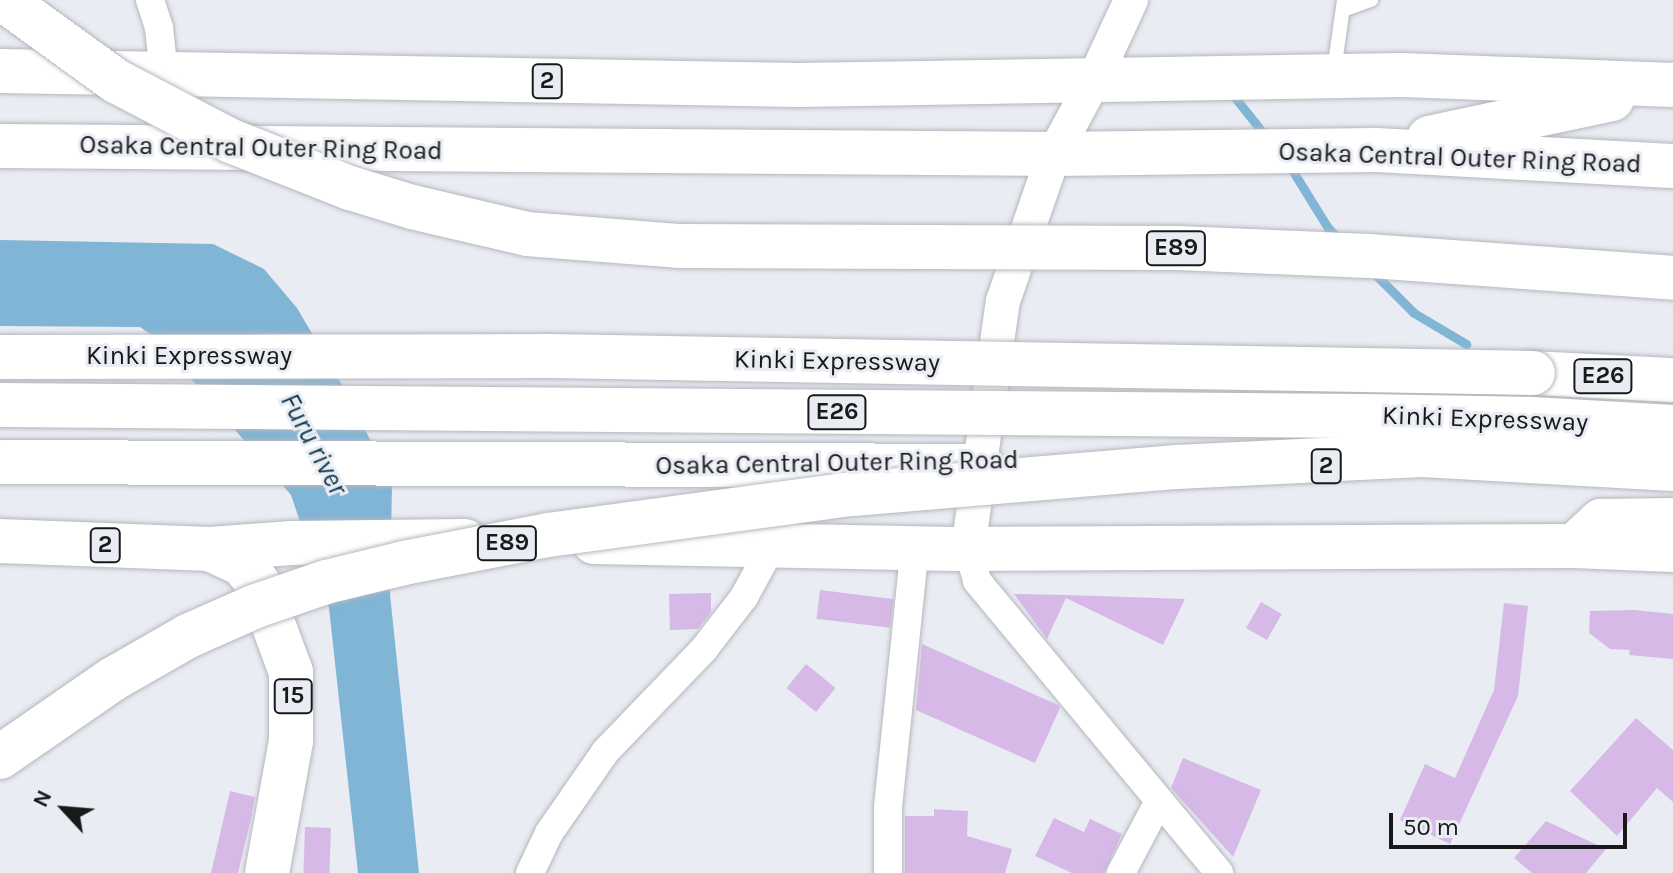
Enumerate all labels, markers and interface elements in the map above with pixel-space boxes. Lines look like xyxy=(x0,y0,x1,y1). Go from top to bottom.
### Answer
road number: 2 xyxy=(531,61,563,101)
street label: Osaka Central Outer Ring Road xyxy=(79,129,443,167)
street label: Osaka Central Outer Ring Road xyxy=(1278,136,1642,180)
road number: E89 xyxy=(1144,228,1208,268)
street label: Kinki Expressway xyxy=(86,340,292,372)
street label: Kinki Expressway xyxy=(734,344,940,378)
road number: E26 xyxy=(1573,356,1633,396)
water label: Furu river xyxy=(273,387,355,501)
road number: E26 xyxy=(807,392,867,432)
street label: Kinki Expressway xyxy=(1381,400,1589,438)
street label: Osaka Central Outer Ring Road xyxy=(655,444,1019,482)
road number: 2 xyxy=(1310,446,1342,486)
road number: E89 xyxy=(475,523,539,563)
road number: 2 xyxy=(89,525,121,565)
road number: 15 xyxy=(273,676,313,716)
north arrow xyxy=(24,769,104,849)
text: N xyxy=(27,786,58,811)
scale bar xyxy=(1393,797,1631,847)
text: 50 m xyxy=(1403,813,1459,841)

